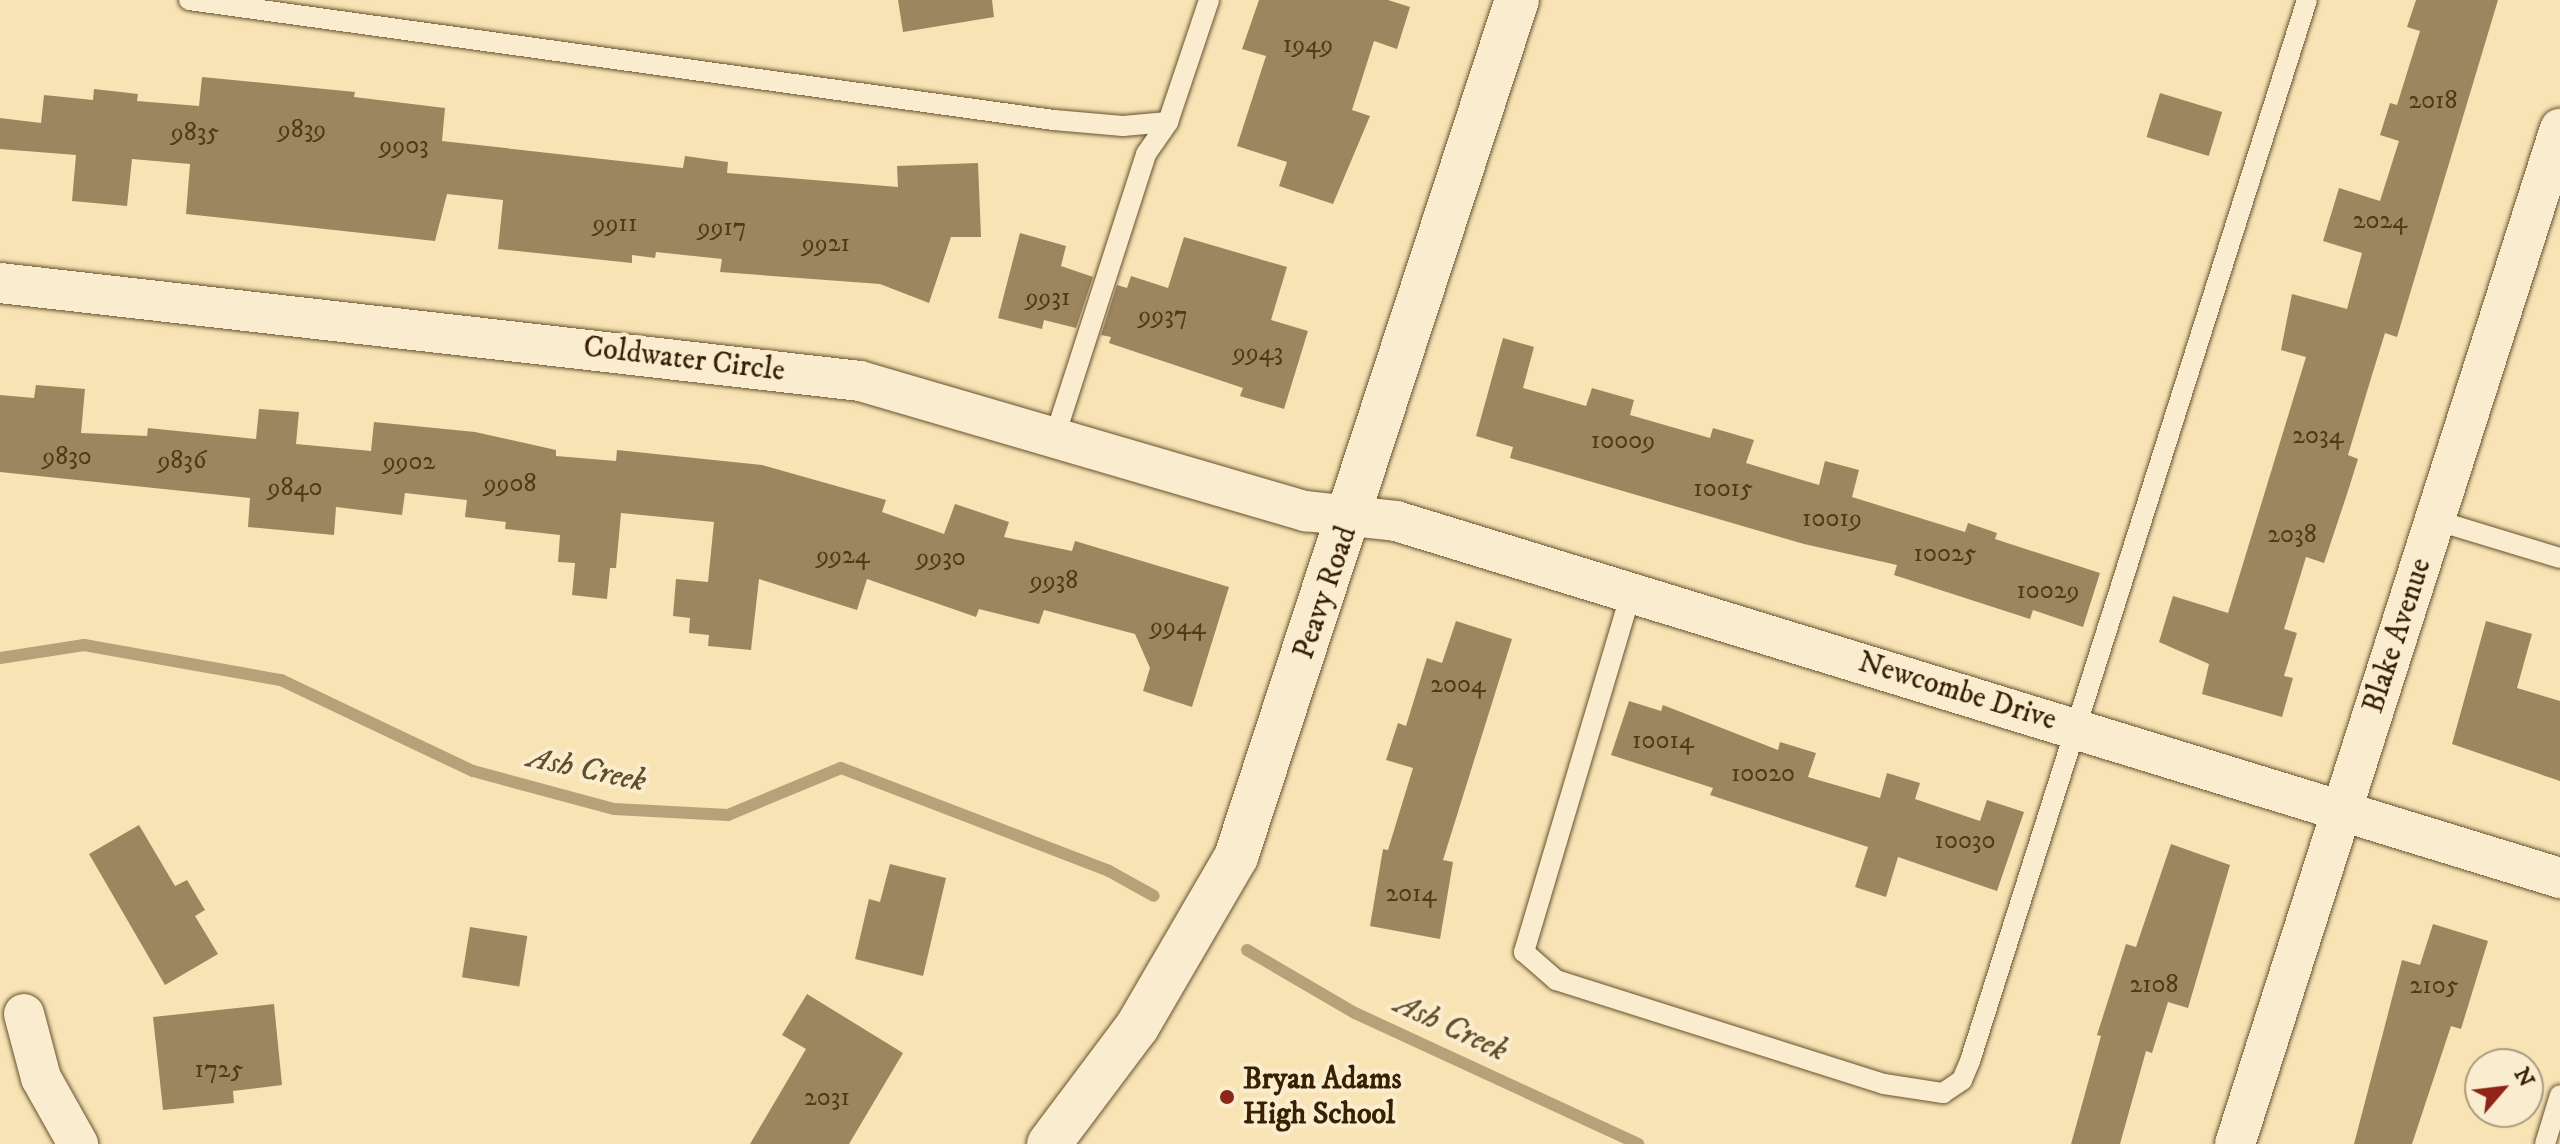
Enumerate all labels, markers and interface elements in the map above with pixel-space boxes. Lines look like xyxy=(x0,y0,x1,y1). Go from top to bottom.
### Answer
house number: 1949 xyxy=(1283,29,1333,61)
house number: 2018 xyxy=(2408,85,2458,117)
house number: 9839 xyxy=(278,114,326,146)
house number: 9835 xyxy=(171,117,219,149)
house number: 9903 xyxy=(379,130,429,162)
house number: 2024 xyxy=(2353,205,2407,237)
house number: 9911 xyxy=(593,208,637,240)
house number: 9917 xyxy=(697,212,747,244)
house number: 9921 xyxy=(802,228,850,260)
house number: 9931 xyxy=(1025,282,1071,314)
house number: 9937 xyxy=(1138,300,1188,332)
street label: Coldwater Circle xyxy=(581,330,787,390)
house number: 9943 xyxy=(1233,337,1283,369)
house number: 2034 xyxy=(2292,420,2344,452)
house number: 10009 xyxy=(1591,425,1655,457)
house number: 9830 xyxy=(42,441,92,473)
house number: 9836 xyxy=(157,445,207,477)
house number: 9902 xyxy=(383,446,435,478)
house number: 9908 xyxy=(484,468,536,500)
house number: 9840 xyxy=(268,472,322,504)
house number: 10015 xyxy=(1693,473,1753,505)
house number: 10019 xyxy=(1802,503,1862,535)
house number: 2038 xyxy=(2267,519,2317,551)
street label: Peavy Road xyxy=(1287,522,1365,664)
house number: 10025 xyxy=(1914,538,1976,570)
house number: 9924 xyxy=(816,540,870,572)
house number: 9930 xyxy=(916,542,966,574)
street label: Blake Avenue xyxy=(2356,554,2440,718)
house number: 9938 xyxy=(1030,565,1078,597)
house number: 10029 xyxy=(2016,575,2080,607)
house number: 9944 xyxy=(1150,611,1206,643)
street label: Newcombe Drive xyxy=(1854,645,2060,739)
house number: 2004 xyxy=(1430,669,1486,701)
house number: 10014 xyxy=(1632,725,1694,757)
water label: Ash Creek xyxy=(525,739,649,801)
house number: 10020 xyxy=(1731,758,1795,790)
house number: 10030 xyxy=(1934,825,1996,857)
house number: 2014 xyxy=(1385,878,1437,910)
house number: 2108 xyxy=(2129,969,2179,1001)
house number: 2105 xyxy=(2409,970,2459,1002)
water label: Ash Creek xyxy=(1389,985,1513,1071)
north arrow xyxy=(2464,1048,2544,1128)
house number: 1725 xyxy=(195,1054,243,1086)
place label: Bryan Adams High School xyxy=(1243,1062,1401,1132)
text: N xyxy=(2508,1063,2540,1092)
house number: 2031 xyxy=(804,1082,850,1114)
marker: Bryan Adams High School xyxy=(1218,1088,1236,1106)

